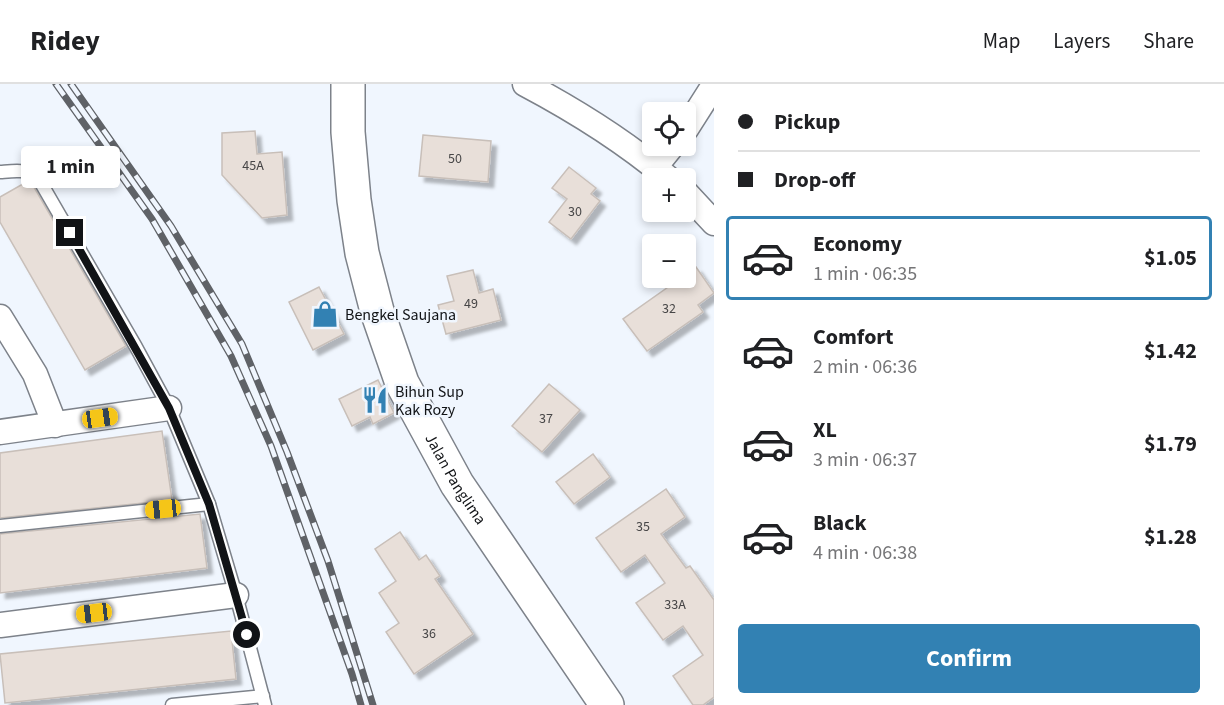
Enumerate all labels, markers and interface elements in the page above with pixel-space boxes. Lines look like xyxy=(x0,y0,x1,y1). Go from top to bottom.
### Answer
text: Ridey xyxy=(30,21,100,61)
text: Map xyxy=(983,26,1020,56)
text: Layers xyxy=(1053,26,1110,56)
text: Share xyxy=(1143,26,1194,56)
map controls xyxy=(642,102,696,288)
button: locate xyxy=(642,102,696,156)
text: Pickup xyxy=(774,106,840,138)
callout: 1 min xyxy=(20,146,119,188)
house number: 50 xyxy=(448,149,462,169)
text: 1 min xyxy=(46,153,95,181)
house number: 45A xyxy=(242,156,264,176)
text: Drop-off xyxy=(774,164,855,196)
button: + xyxy=(642,168,696,222)
house number: 30 xyxy=(568,202,582,222)
route end xyxy=(56,219,83,246)
text: Economy xyxy=(813,228,902,260)
icon: car xyxy=(741,231,795,285)
button: − xyxy=(642,234,696,288)
text: $1.05 xyxy=(1144,242,1197,274)
text: 1 min · 06:35 xyxy=(813,260,917,288)
house number: 49 xyxy=(464,294,478,314)
shop icon: Bengkel Saujana xyxy=(310,299,340,329)
house number: 32 xyxy=(662,299,676,319)
place label: Bengkel Saujana xyxy=(345,304,456,326)
text: Comfort xyxy=(813,321,894,353)
icon: car xyxy=(741,324,795,378)
text: $1.42 xyxy=(1144,335,1197,367)
text: 2 min · 06:36 xyxy=(813,353,917,381)
place label: Bihun Sup Kak Rozy xyxy=(395,381,464,421)
restaurant icon: Bihun Sup Kak Rozy xyxy=(360,385,390,415)
car xyxy=(81,407,119,429)
house number: 37 xyxy=(539,409,553,429)
text: XL xyxy=(813,414,837,446)
icon: car xyxy=(741,417,795,471)
text: $1.79 xyxy=(1144,428,1197,460)
street label: Jalan Panglima xyxy=(420,430,491,529)
text: 3 min · 06:37 xyxy=(813,446,917,474)
car xyxy=(144,498,182,520)
text: Black xyxy=(813,507,867,539)
icon: car xyxy=(741,510,795,564)
house number: 35 xyxy=(636,517,650,537)
text: $1.28 xyxy=(1144,521,1197,553)
text: 4 min · 06:38 xyxy=(813,539,917,567)
house number: 33A xyxy=(664,595,686,615)
car xyxy=(75,602,113,624)
route start xyxy=(233,621,260,648)
house number: 36 xyxy=(422,624,436,644)
button: Confirm xyxy=(738,624,1200,693)

